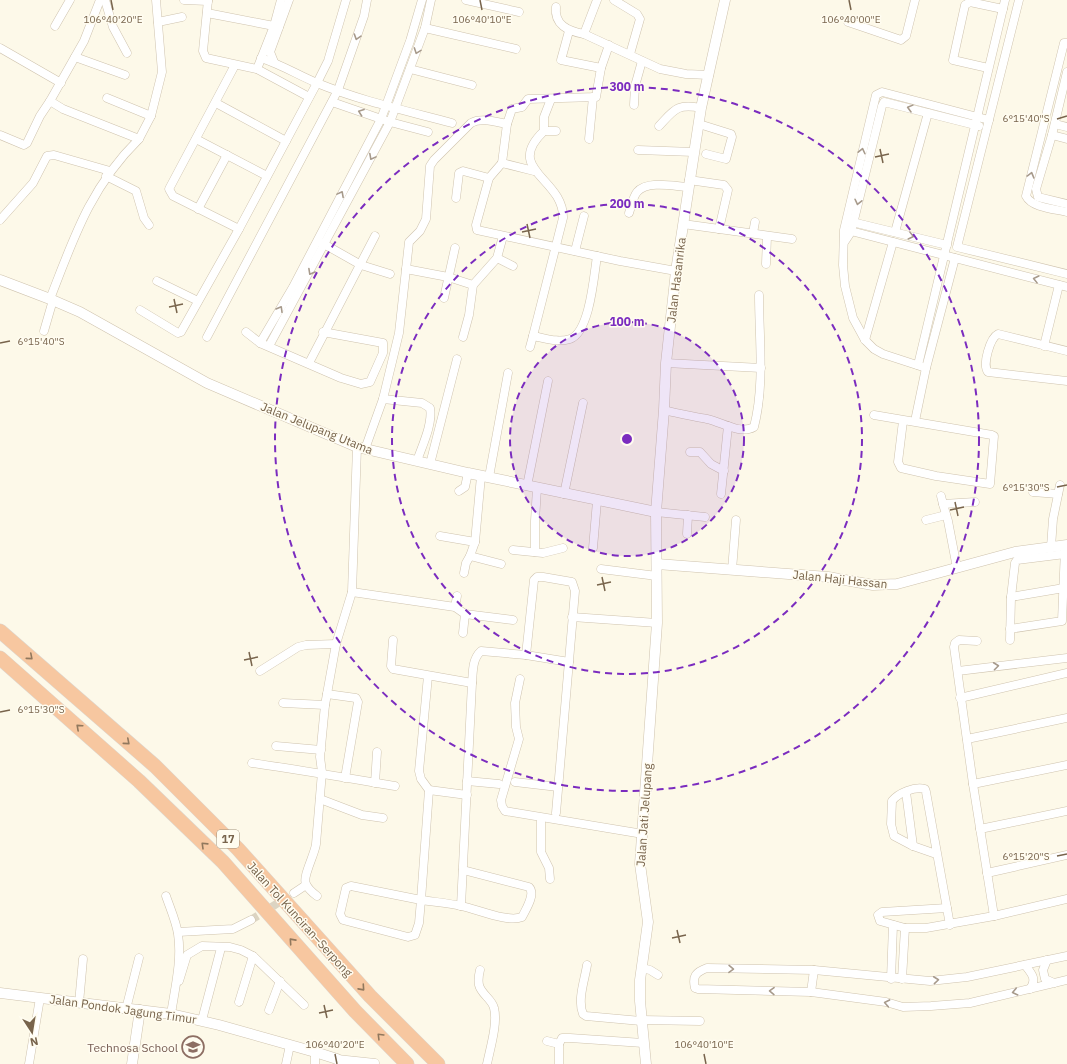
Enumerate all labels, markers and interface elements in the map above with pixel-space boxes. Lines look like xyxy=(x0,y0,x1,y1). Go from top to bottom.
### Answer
text: 106°40'20"E xyxy=(83,13,143,26)
text: 106°40'10"E xyxy=(452,13,512,26)
text: 106°40'00"E xyxy=(821,13,881,26)
one-way arrow xyxy=(353,34,361,41)
one-way arrow xyxy=(413,47,421,54)
text: 300 m xyxy=(609,79,645,94)
one-way arrow xyxy=(907,104,914,113)
one-way arrow xyxy=(358,108,365,117)
text: 6°15'40"S xyxy=(1002,112,1050,125)
one-way arrow xyxy=(858,147,866,154)
one-way arrow xyxy=(369,153,377,160)
one-way arrow xyxy=(1027,172,1035,179)
one-way arrow xyxy=(336,191,344,198)
text: 200 m xyxy=(609,196,645,211)
one-way arrow xyxy=(855,199,863,205)
one-way arrow xyxy=(907,231,914,240)
street label: Jalan Hasanrika xyxy=(663,236,689,324)
one-way arrow xyxy=(308,267,315,275)
one-way arrow xyxy=(1033,275,1040,284)
one-way arrow xyxy=(275,306,282,313)
text: 100 m xyxy=(609,314,645,329)
text: 6°15'40"S xyxy=(17,335,65,348)
street label: Jalan Jelupang Utama xyxy=(259,399,376,458)
centre of rings xyxy=(620,432,634,446)
text: 6°15'30"S xyxy=(1002,481,1050,494)
street label: Jalan Haji Hassan xyxy=(792,567,888,591)
one-way arrow xyxy=(25,652,32,659)
one-way arrow xyxy=(993,662,1000,671)
text: 6°15'30"S xyxy=(17,703,65,716)
one-way arrow xyxy=(76,724,84,732)
one-way arrow xyxy=(123,738,130,745)
street label: Jalan Jati Jelupang xyxy=(633,762,655,867)
road number: 17 xyxy=(217,830,239,848)
one-way arrow xyxy=(201,842,209,849)
text: 6°15'20"S xyxy=(1002,850,1050,863)
street label: Jalan Tol Kunciran–Serpong xyxy=(244,858,356,980)
one-way arrow xyxy=(290,938,297,945)
one-way arrow xyxy=(728,965,734,973)
one-way arrow xyxy=(933,976,939,985)
one-way arrow xyxy=(358,983,365,990)
one-way arrow xyxy=(769,987,775,995)
one-way arrow xyxy=(1012,988,1019,996)
street label: Jalan Pondok Jagung Timur xyxy=(48,991,198,1027)
one-way arrow xyxy=(884,999,890,1008)
north arrow xyxy=(12,1012,52,1052)
one-way arrow xyxy=(377,1033,385,1041)
text: N xyxy=(29,1034,39,1049)
school or university icon: Technosa School xyxy=(180,1034,206,1060)
text: 106°40'20"E xyxy=(305,1038,365,1051)
text: 106°40'10"E xyxy=(674,1038,734,1051)
place label: Technosa School xyxy=(87,1040,178,1055)

